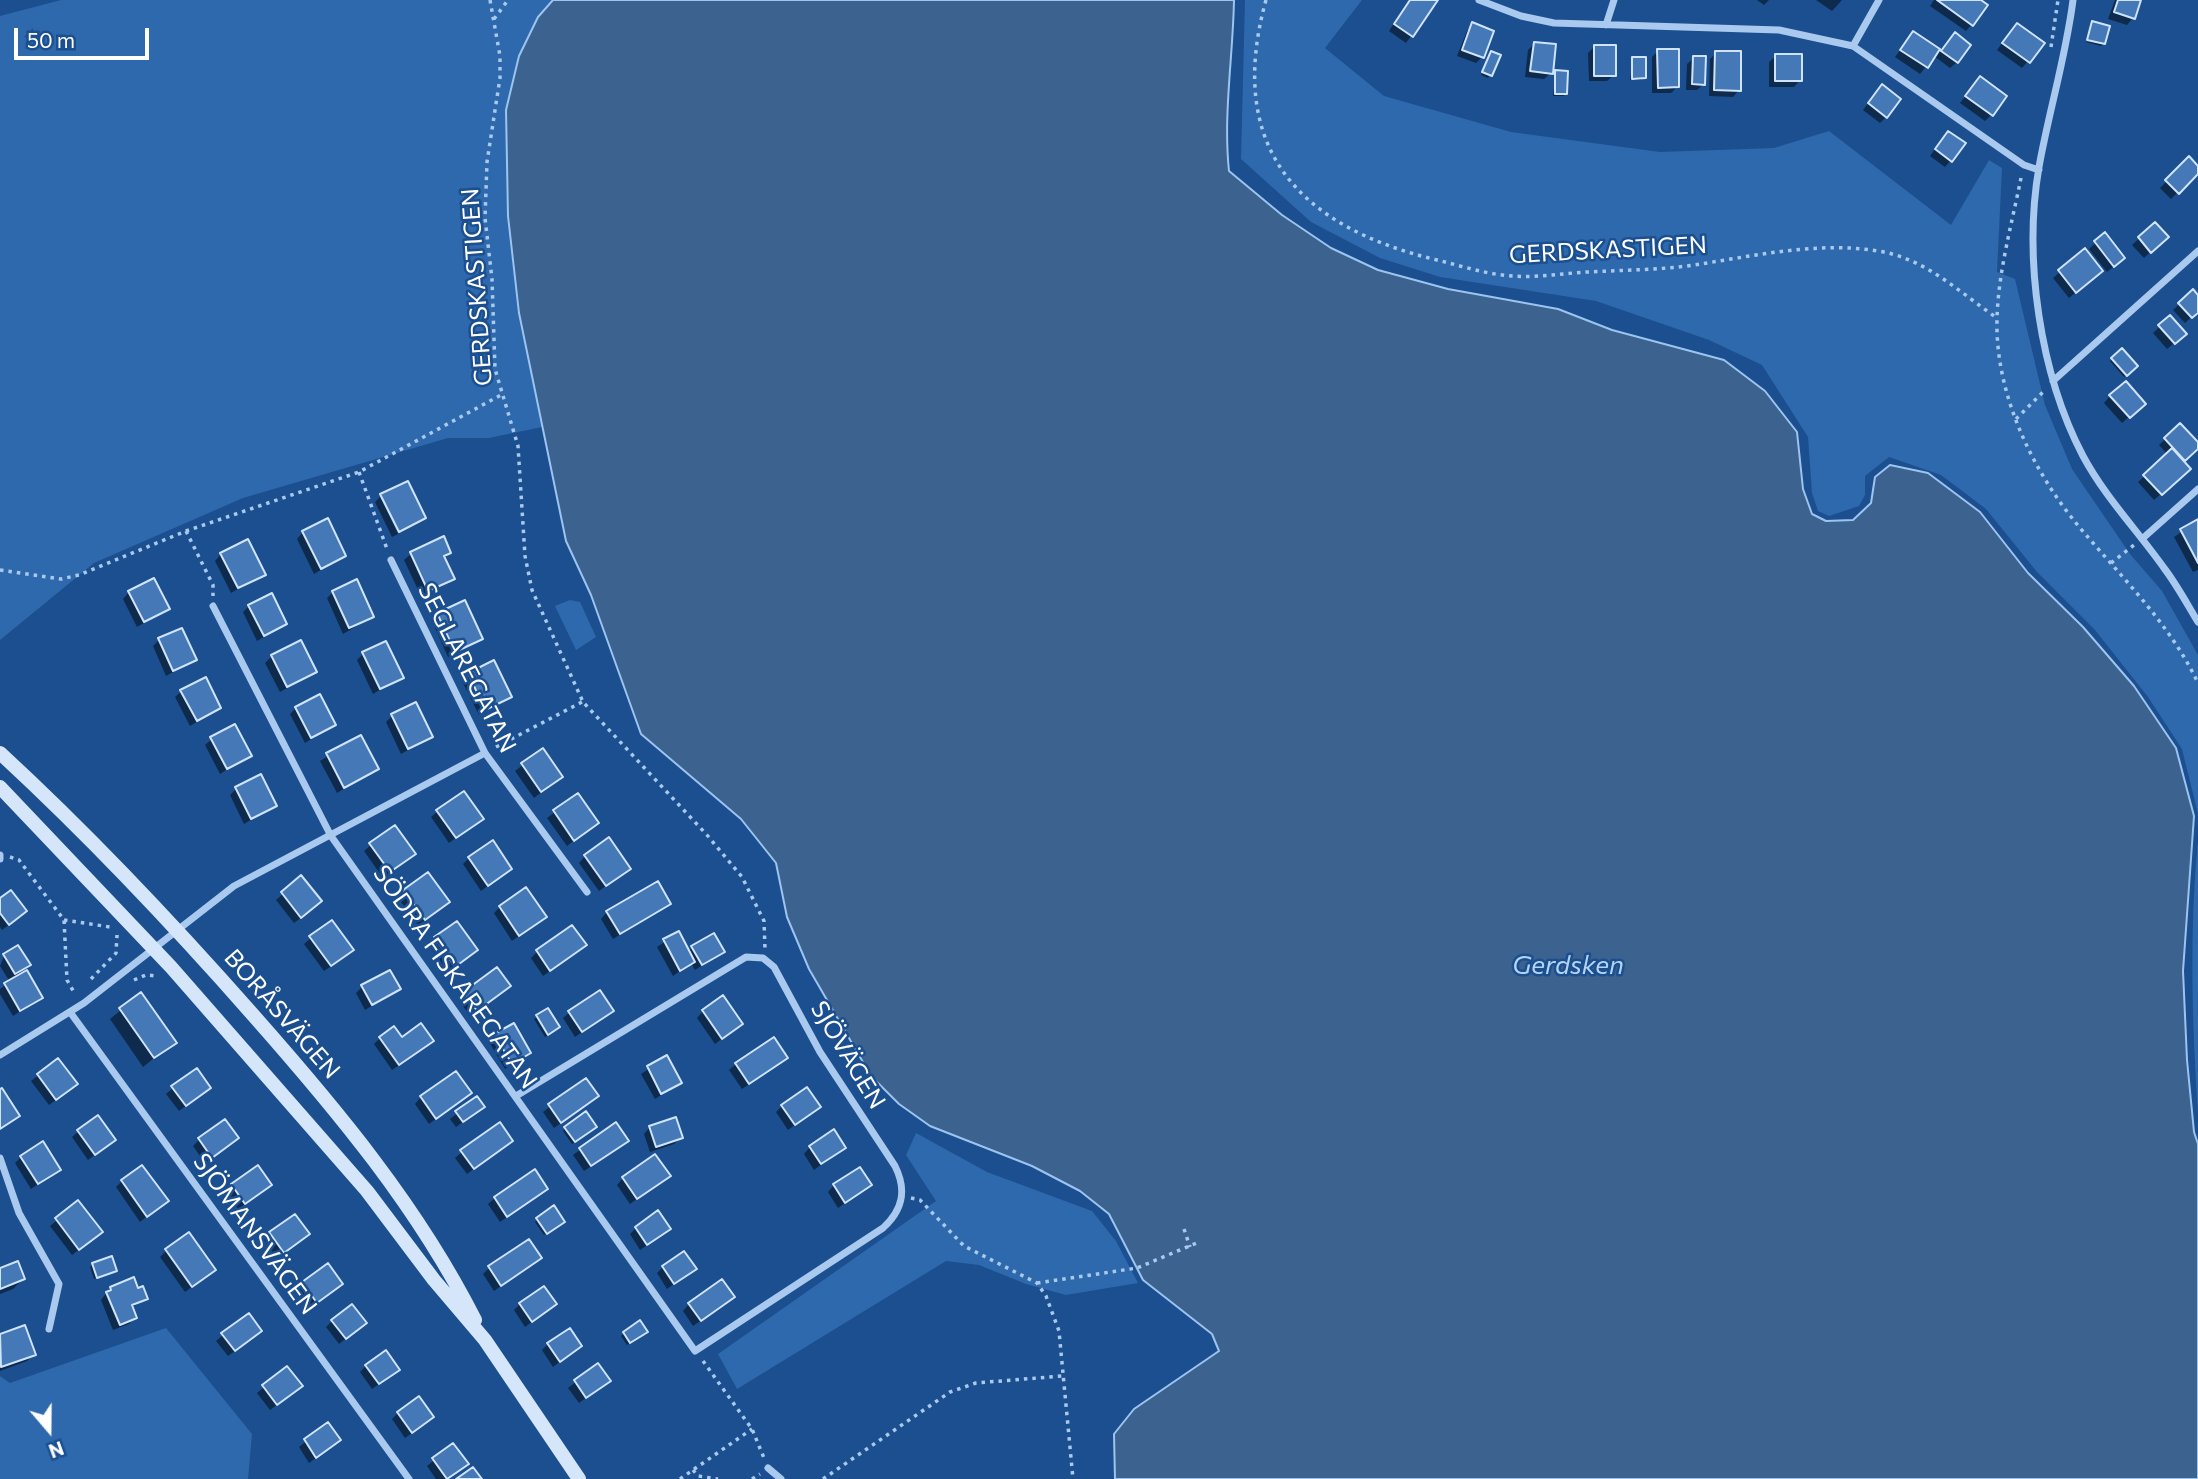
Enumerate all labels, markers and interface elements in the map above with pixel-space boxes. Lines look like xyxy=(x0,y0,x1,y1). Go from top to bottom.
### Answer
scale bar xyxy=(18,14,152,58)
text: 50 m xyxy=(27,27,75,52)
street label: GERDSKASTIGEN xyxy=(456,187,498,387)
street label: GERDSKASTIGEN xyxy=(1508,230,1708,270)
street label: SEGLAREGATAN xyxy=(412,578,522,758)
street label: SÖDRA FISKAREGATAN xyxy=(367,860,543,1094)
street label: BORÅSVÄGEN xyxy=(218,943,346,1085)
water label: Gerdsken xyxy=(1512,949,1624,981)
street label: SJÖVÄGEN xyxy=(805,996,891,1114)
street label: SJÖMANSVÄGEN xyxy=(187,1148,323,1320)
north arrow xyxy=(14,1395,84,1465)
text: N xyxy=(46,1437,67,1463)

